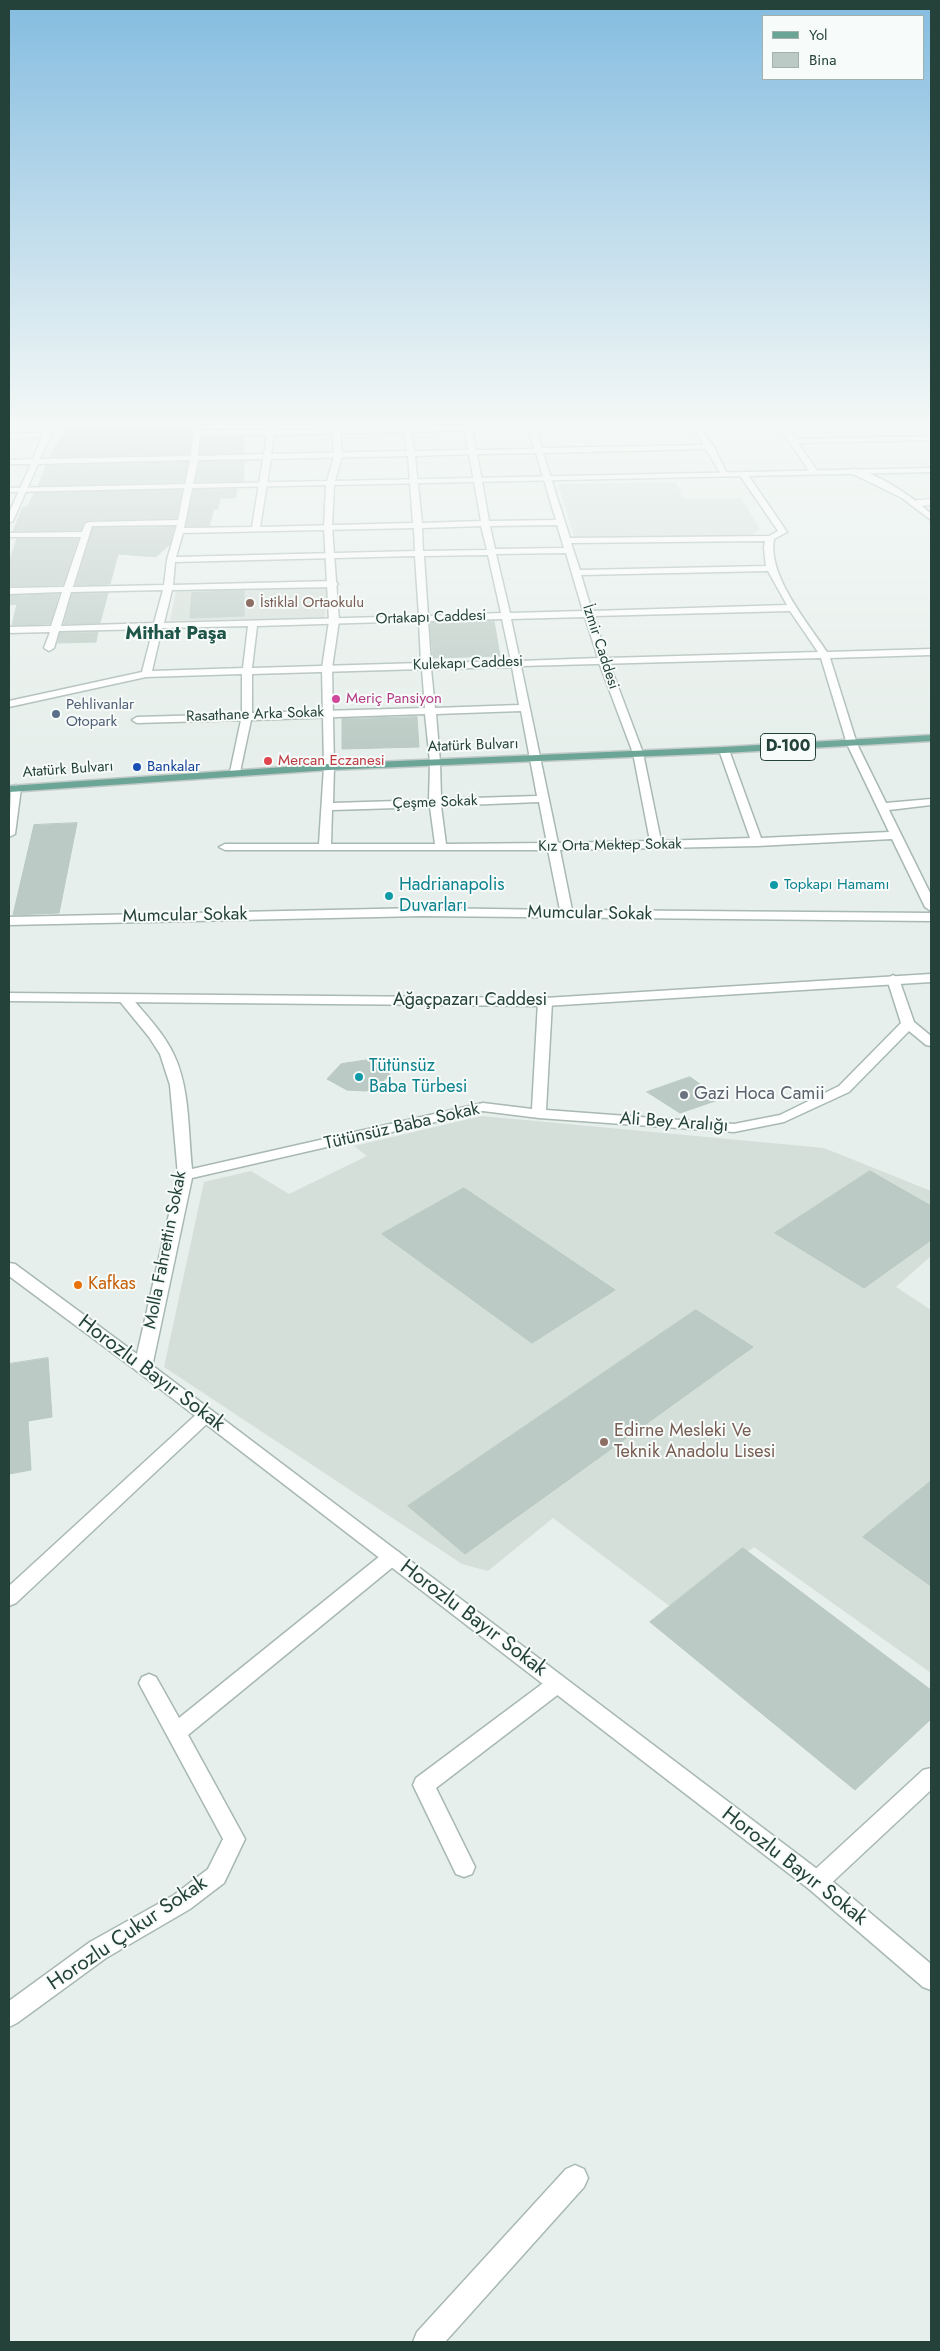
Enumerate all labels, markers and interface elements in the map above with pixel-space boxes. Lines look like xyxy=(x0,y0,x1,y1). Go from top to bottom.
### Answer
legend xyxy=(762,15,925,80)
text: Yol xyxy=(809,24,828,46)
text: Bina xyxy=(809,49,836,71)
place label: İstiklal Ortaokulu xyxy=(260,594,364,612)
marker: İstiklal Ortaokulu xyxy=(244,597,256,609)
street label: İzmir Caddesi xyxy=(578,602,622,692)
street label: Ortakapı Caddesi xyxy=(375,607,487,629)
district label: Mithat Paşa xyxy=(125,623,227,645)
street label: Kulekapı Caddesi xyxy=(413,653,523,675)
place label: Meriç Pansiyon xyxy=(346,690,442,708)
marker: Meriç Pansiyon xyxy=(330,693,342,705)
place label: Pehlivanlar Otopark xyxy=(66,696,134,731)
street label: Rasathane Arka Sokak xyxy=(186,704,324,726)
marker: Pehlivanlar Otopark xyxy=(50,708,62,720)
road number: D-100 xyxy=(760,734,816,760)
street label: Atatürk Bulvarı xyxy=(427,735,519,757)
place label: Mercan Eczanesi xyxy=(278,752,385,770)
marker: Mercan Eczanesi xyxy=(262,755,274,767)
street label: Atatürk Bulvarı xyxy=(22,758,114,782)
place label: Bankalar xyxy=(147,758,200,776)
marker: Bankalar xyxy=(131,761,143,773)
street label: Çeşme Sokak xyxy=(392,793,478,813)
street label: Kız Orta Mektep Sokak xyxy=(538,836,682,856)
place label: Hadrianapolis Duvarları xyxy=(399,875,505,918)
place label: Topkapı Hamamı xyxy=(784,876,889,894)
marker: Topkapı Hamamı xyxy=(768,879,780,891)
marker: Hadrianapolis Duvarları xyxy=(383,890,395,902)
street label: Mumcular Sokak xyxy=(527,902,653,926)
street label: Mumcular Sokak xyxy=(122,904,248,928)
street label: Ağaçpazarı Caddesi xyxy=(393,990,547,1012)
place label: Tütünsüz Baba Türbesi xyxy=(369,1056,467,1098)
marker: Tütünsüz Baba Türbesi xyxy=(353,1071,365,1083)
place label: Gazi Hoca Camii xyxy=(694,1084,825,1106)
marker: Gazi Hoca Camii xyxy=(678,1089,690,1101)
street label: Tütünsüz Baba Sokak xyxy=(322,1099,482,1155)
street label: Ali Bey Aralığı xyxy=(619,1108,729,1138)
street label: Molla Fahrettin Sokak xyxy=(140,1169,192,1331)
place label: Kafkas xyxy=(88,1274,136,1296)
marker: Kafkas xyxy=(72,1279,84,1291)
street label: Horozlu Bayır Sokak xyxy=(72,1310,230,1438)
place label: Edirne Mesleki Ve Teknik Anadolu Lisesi xyxy=(614,1421,776,1464)
marker: Edirne Mesleki Ve Teknik Anadolu Lisesi xyxy=(598,1436,610,1448)
street label: Horozlu Bayır Sokak xyxy=(394,1555,552,1683)
street label: Horozlu Bayır Sokak xyxy=(716,1802,872,1932)
street label: Horozlu Çukur Sokak xyxy=(43,1871,213,1997)

